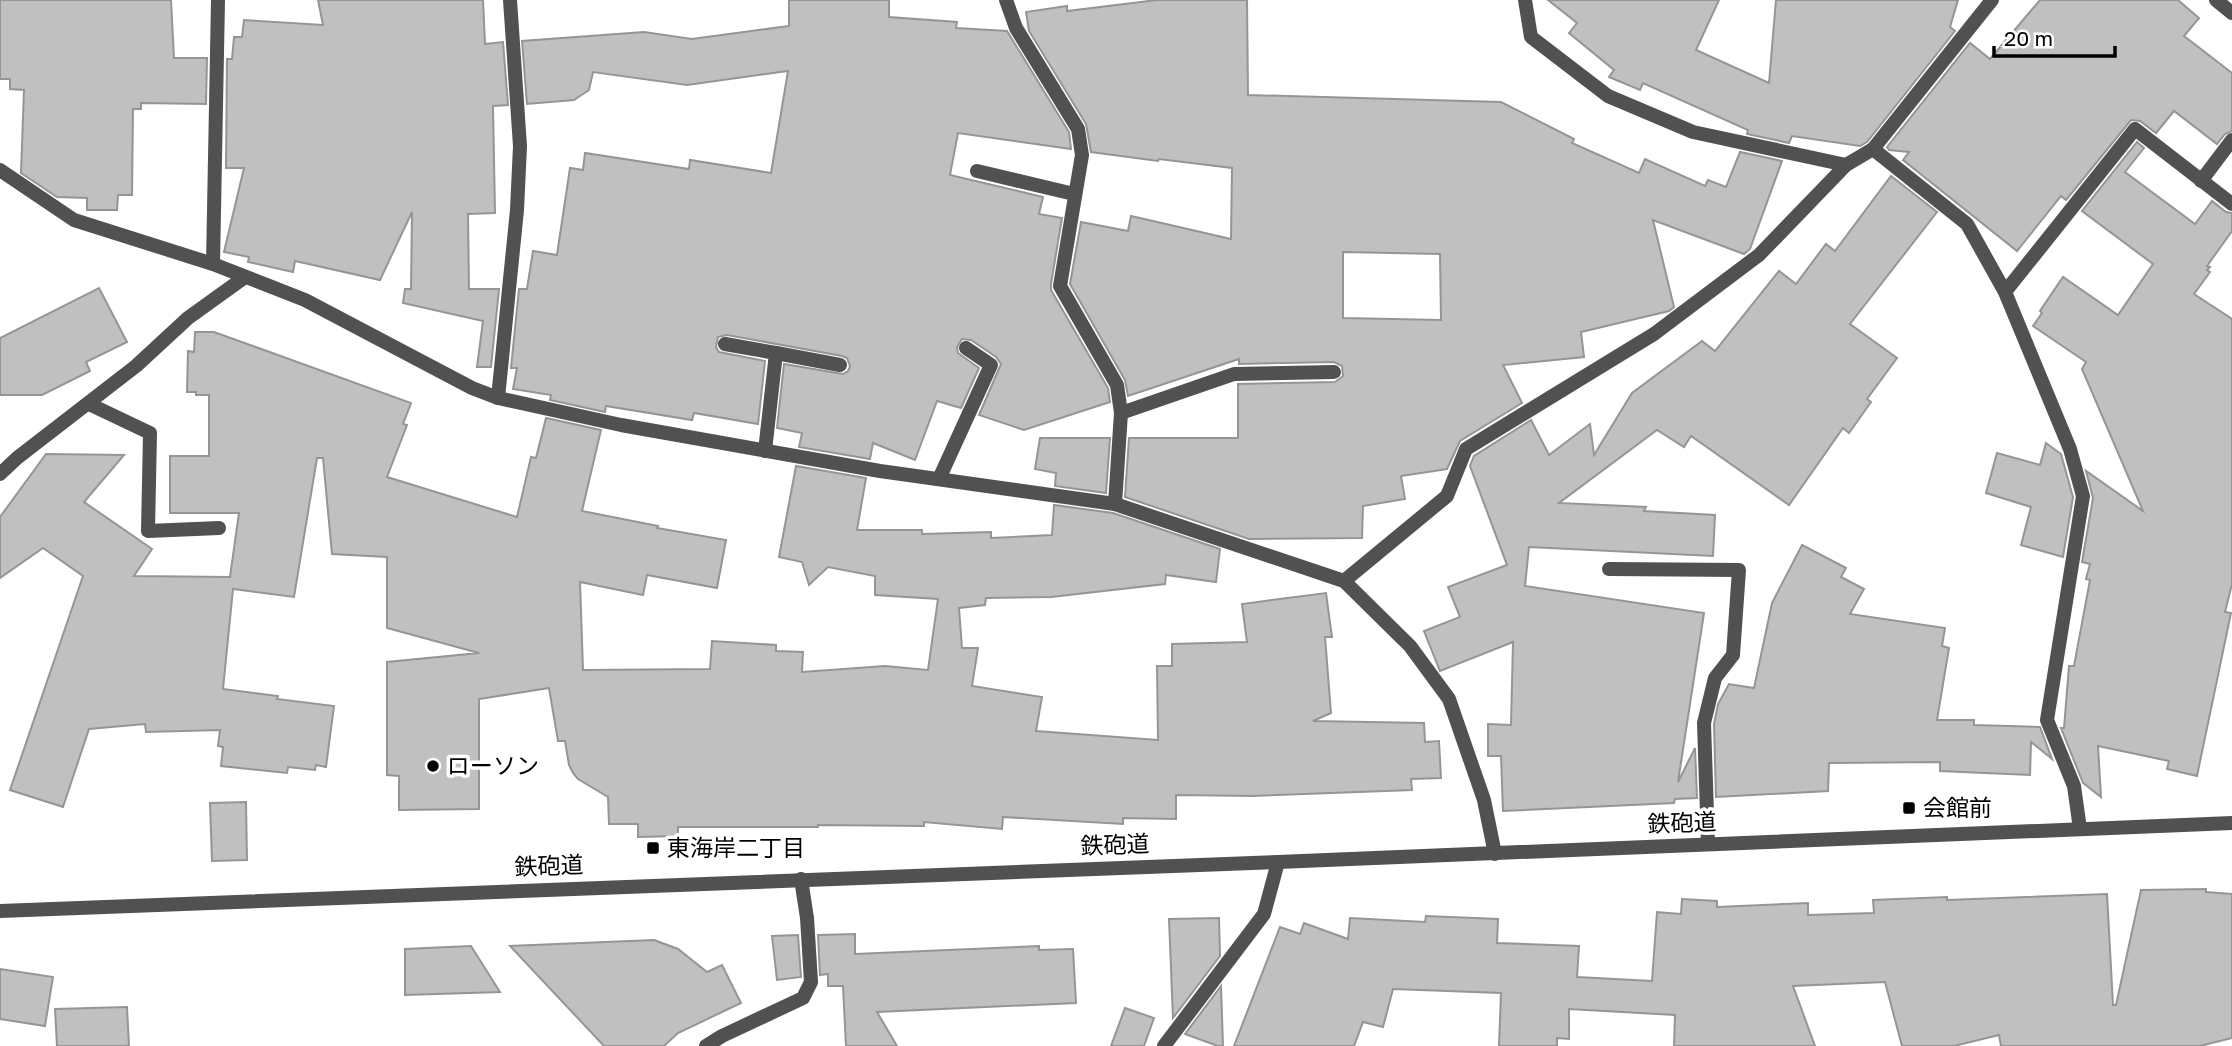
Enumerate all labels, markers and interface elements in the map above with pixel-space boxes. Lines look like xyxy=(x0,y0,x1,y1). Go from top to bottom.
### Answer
scale bar xyxy=(1994,14,2115,58)
text: 20 m xyxy=(2004,25,2053,51)
place label: ローソン xyxy=(447,751,539,779)
marker: ローソン xyxy=(425,758,441,774)
place label: 会館前 xyxy=(1923,793,1992,821)
marker: 会館前 xyxy=(1901,800,1917,816)
street label: 鉄砲道 xyxy=(1647,807,1717,837)
street label: 鉄砲道 xyxy=(1080,829,1150,859)
place label: 東海岸二丁目 xyxy=(667,833,805,861)
marker: 東海岸二丁目 xyxy=(645,840,661,856)
street label: 鉄砲道 xyxy=(514,850,584,880)

